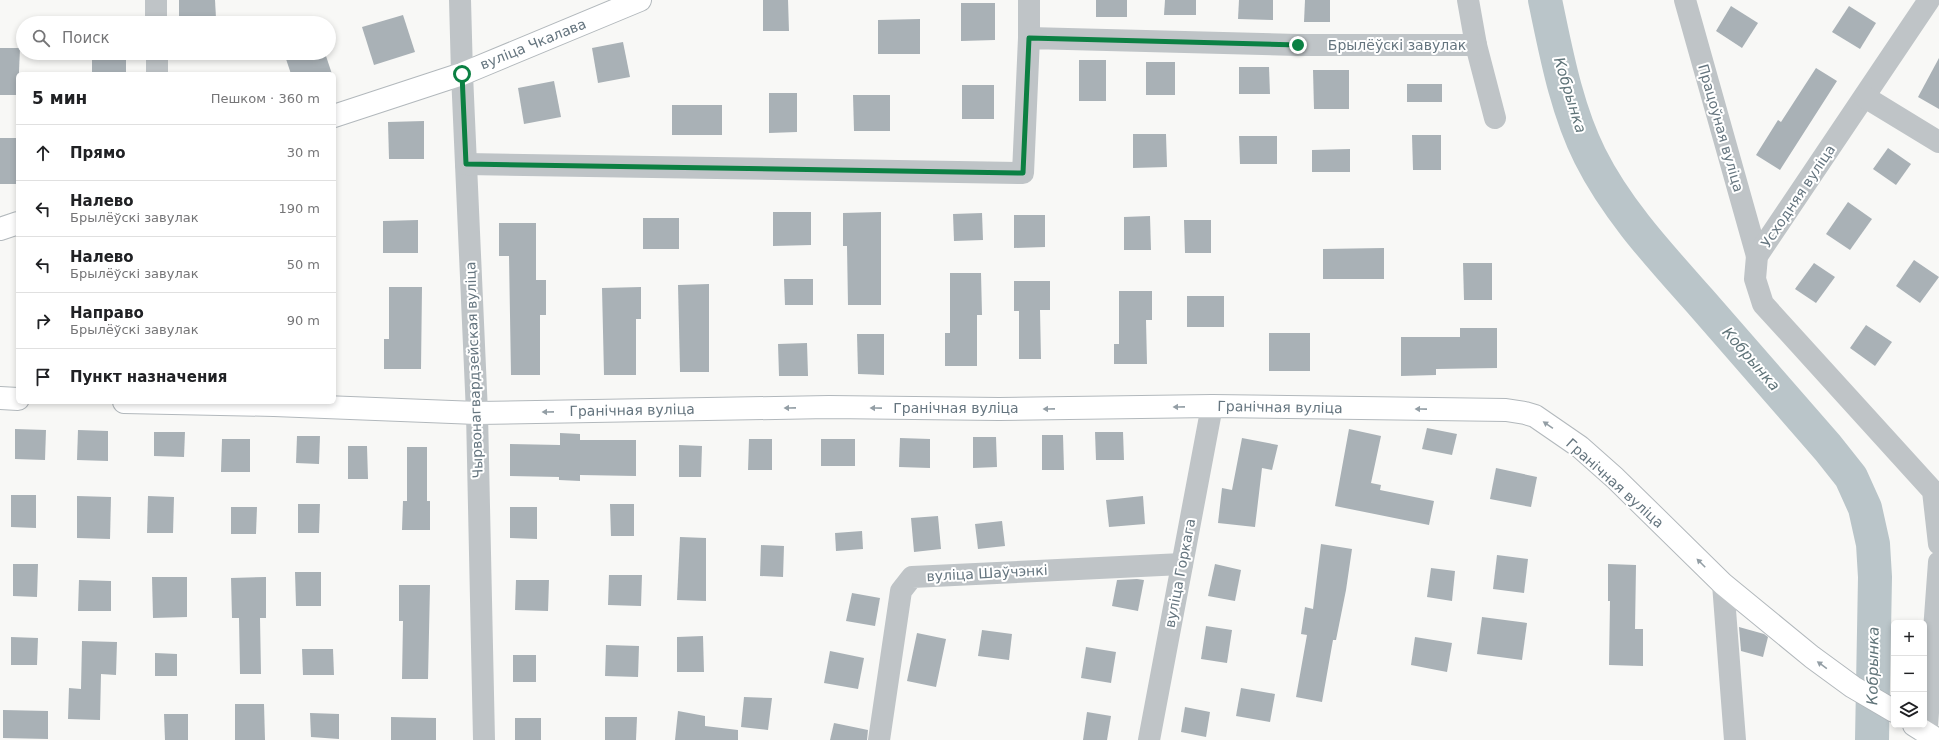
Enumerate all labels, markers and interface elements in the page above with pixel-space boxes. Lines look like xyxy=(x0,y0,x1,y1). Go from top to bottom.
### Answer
street label: вуліца Чкалава xyxy=(478,15,588,73)
search box xyxy=(16,16,336,60)
icon: search xyxy=(30,27,52,49)
text: Поиск xyxy=(62,29,110,47)
route end xyxy=(1289,36,1307,54)
street label: Брылёўскі завулак xyxy=(1328,37,1466,53)
water label: Кобрынка xyxy=(1550,55,1590,135)
street label: Працоўная вуліца xyxy=(1695,62,1747,194)
route start xyxy=(453,65,471,83)
text: 5 мин xyxy=(32,88,87,108)
text: Пешком · 360 m xyxy=(211,91,320,106)
street label: Усходняя вуліца xyxy=(1758,141,1838,251)
icon: ahead xyxy=(32,142,54,164)
text: Прямо xyxy=(70,144,126,162)
text: 30 m xyxy=(287,145,320,160)
text: Налево xyxy=(70,192,134,210)
icon: left xyxy=(32,198,54,220)
text: 190 m xyxy=(278,201,320,216)
text: Брылёўскі завулак xyxy=(70,210,199,225)
text: Налево xyxy=(70,248,134,266)
icon: left xyxy=(32,254,54,276)
text: 50 m xyxy=(287,257,320,272)
street label: Чырвонагвардзейская вуліца xyxy=(462,261,486,479)
text: Брылёўскі завулак xyxy=(70,266,199,281)
text: Направо xyxy=(70,304,144,322)
icon: right xyxy=(32,310,54,332)
text: 90 m xyxy=(287,313,320,328)
text: Брылёўскі завулак xyxy=(70,322,199,337)
water label: Кобрынка xyxy=(1718,323,1784,395)
icon: arrive xyxy=(32,366,54,388)
text: Пункт назначения xyxy=(70,368,227,386)
street label: Гранічная вуліца xyxy=(1217,398,1343,416)
street label: Гранічная вуліца xyxy=(893,400,1019,416)
street label: Гранічная вуліца xyxy=(569,401,695,419)
one-way arrow xyxy=(1172,404,1185,410)
one-way arrow xyxy=(783,405,796,411)
one-way arrow xyxy=(869,405,882,411)
one-way arrow xyxy=(1042,406,1055,412)
one-way arrow xyxy=(1414,406,1427,412)
one-way arrow xyxy=(541,409,554,415)
one-way arrow xyxy=(1543,421,1553,429)
street label: Гранічная вуліца xyxy=(1563,435,1667,531)
street label: вуліца Горкага xyxy=(1162,517,1198,629)
one-way arrow xyxy=(1696,558,1706,568)
street label: вуліца Шаўчэнкі xyxy=(926,562,1048,584)
map controls xyxy=(1891,620,1927,728)
button: + xyxy=(1891,620,1927,656)
water label: Кобрынка xyxy=(1863,627,1883,705)
button: − xyxy=(1891,656,1927,692)
one-way arrow xyxy=(1816,660,1827,669)
button: layers xyxy=(1891,692,1927,728)

